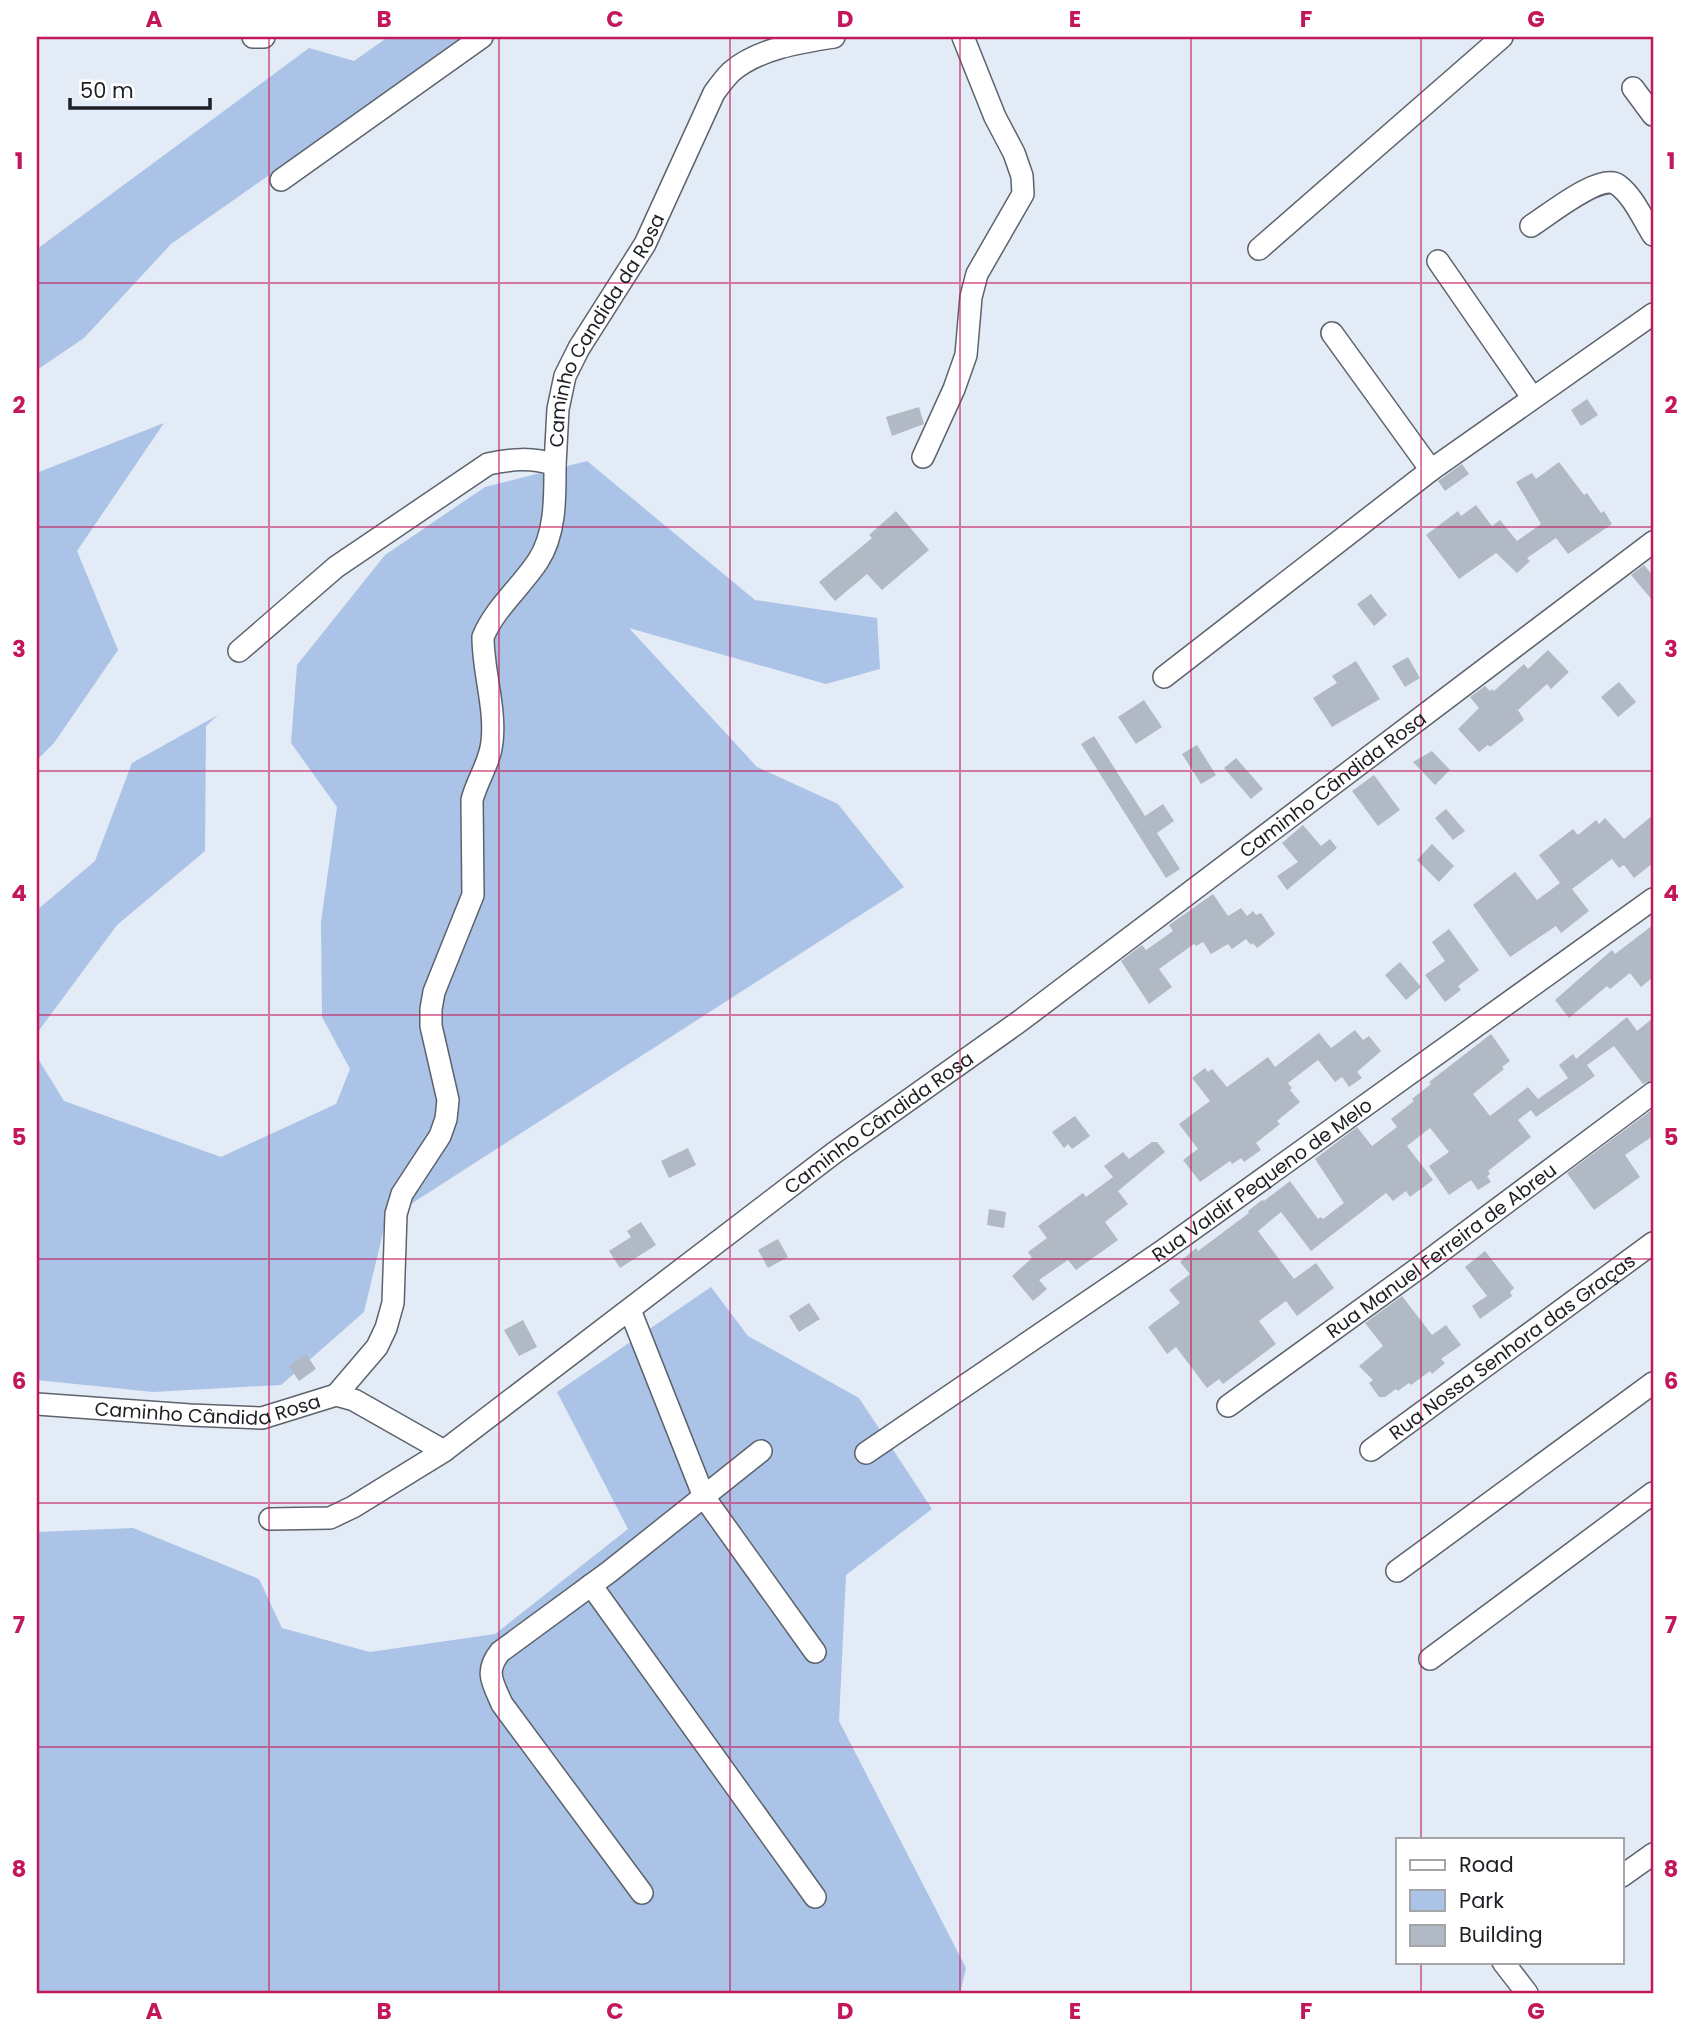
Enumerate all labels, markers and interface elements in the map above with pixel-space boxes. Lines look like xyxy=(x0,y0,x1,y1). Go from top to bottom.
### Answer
text: A xyxy=(146,3,163,35)
text: B xyxy=(376,3,392,35)
text: C xyxy=(606,3,624,35)
text: D xyxy=(837,3,853,35)
text: E xyxy=(1069,3,1081,35)
text: F xyxy=(1300,3,1312,35)
text: G xyxy=(1527,3,1545,35)
scale bar xyxy=(70,66,210,110)
text: 50 m xyxy=(80,76,134,105)
text: 1 xyxy=(15,145,23,177)
text: 1 xyxy=(1667,145,1675,177)
street label: Caminho Candida da Rosa xyxy=(543,209,671,448)
text: 2 xyxy=(12,389,26,421)
text: 2 xyxy=(1664,389,1678,421)
text: 3 xyxy=(12,633,26,665)
text: 3 xyxy=(1664,633,1678,665)
street label: Caminho Cândida Rosa xyxy=(1234,705,1432,864)
text: 4 xyxy=(11,877,27,909)
text: 4 xyxy=(1663,877,1679,909)
street label: Caminho Cândida Rosa xyxy=(779,1045,979,1200)
street label: Rua Valdir Pequeno de Melo xyxy=(1146,1092,1378,1268)
text: 5 xyxy=(12,1121,26,1153)
text: 5 xyxy=(1664,1121,1678,1153)
street label: Rua Manuel Ferreira de Abreu xyxy=(1321,1157,1562,1345)
street label: Rua Nossa Senhora das Graças xyxy=(1384,1247,1641,1446)
text: 6 xyxy=(12,1365,26,1397)
text: 6 xyxy=(1664,1365,1678,1397)
street label: Caminho Cândida Rosa xyxy=(94,1388,324,1433)
text: 7 xyxy=(13,1609,25,1641)
text: 7 xyxy=(1665,1609,1677,1641)
legend xyxy=(1396,1838,1624,1964)
text: Road xyxy=(1459,1850,1514,1879)
text: 8 xyxy=(12,1853,26,1885)
text: 8 xyxy=(1664,1853,1678,1885)
text: Park xyxy=(1459,1886,1504,1915)
text: Building xyxy=(1459,1920,1543,1949)
text: A xyxy=(146,1995,163,2027)
text: B xyxy=(376,1995,392,2027)
text: C xyxy=(606,1995,624,2027)
text: D xyxy=(837,1995,853,2027)
text: E xyxy=(1069,1995,1081,2027)
text: F xyxy=(1300,1995,1312,2027)
text: G xyxy=(1527,1995,1545,2027)

